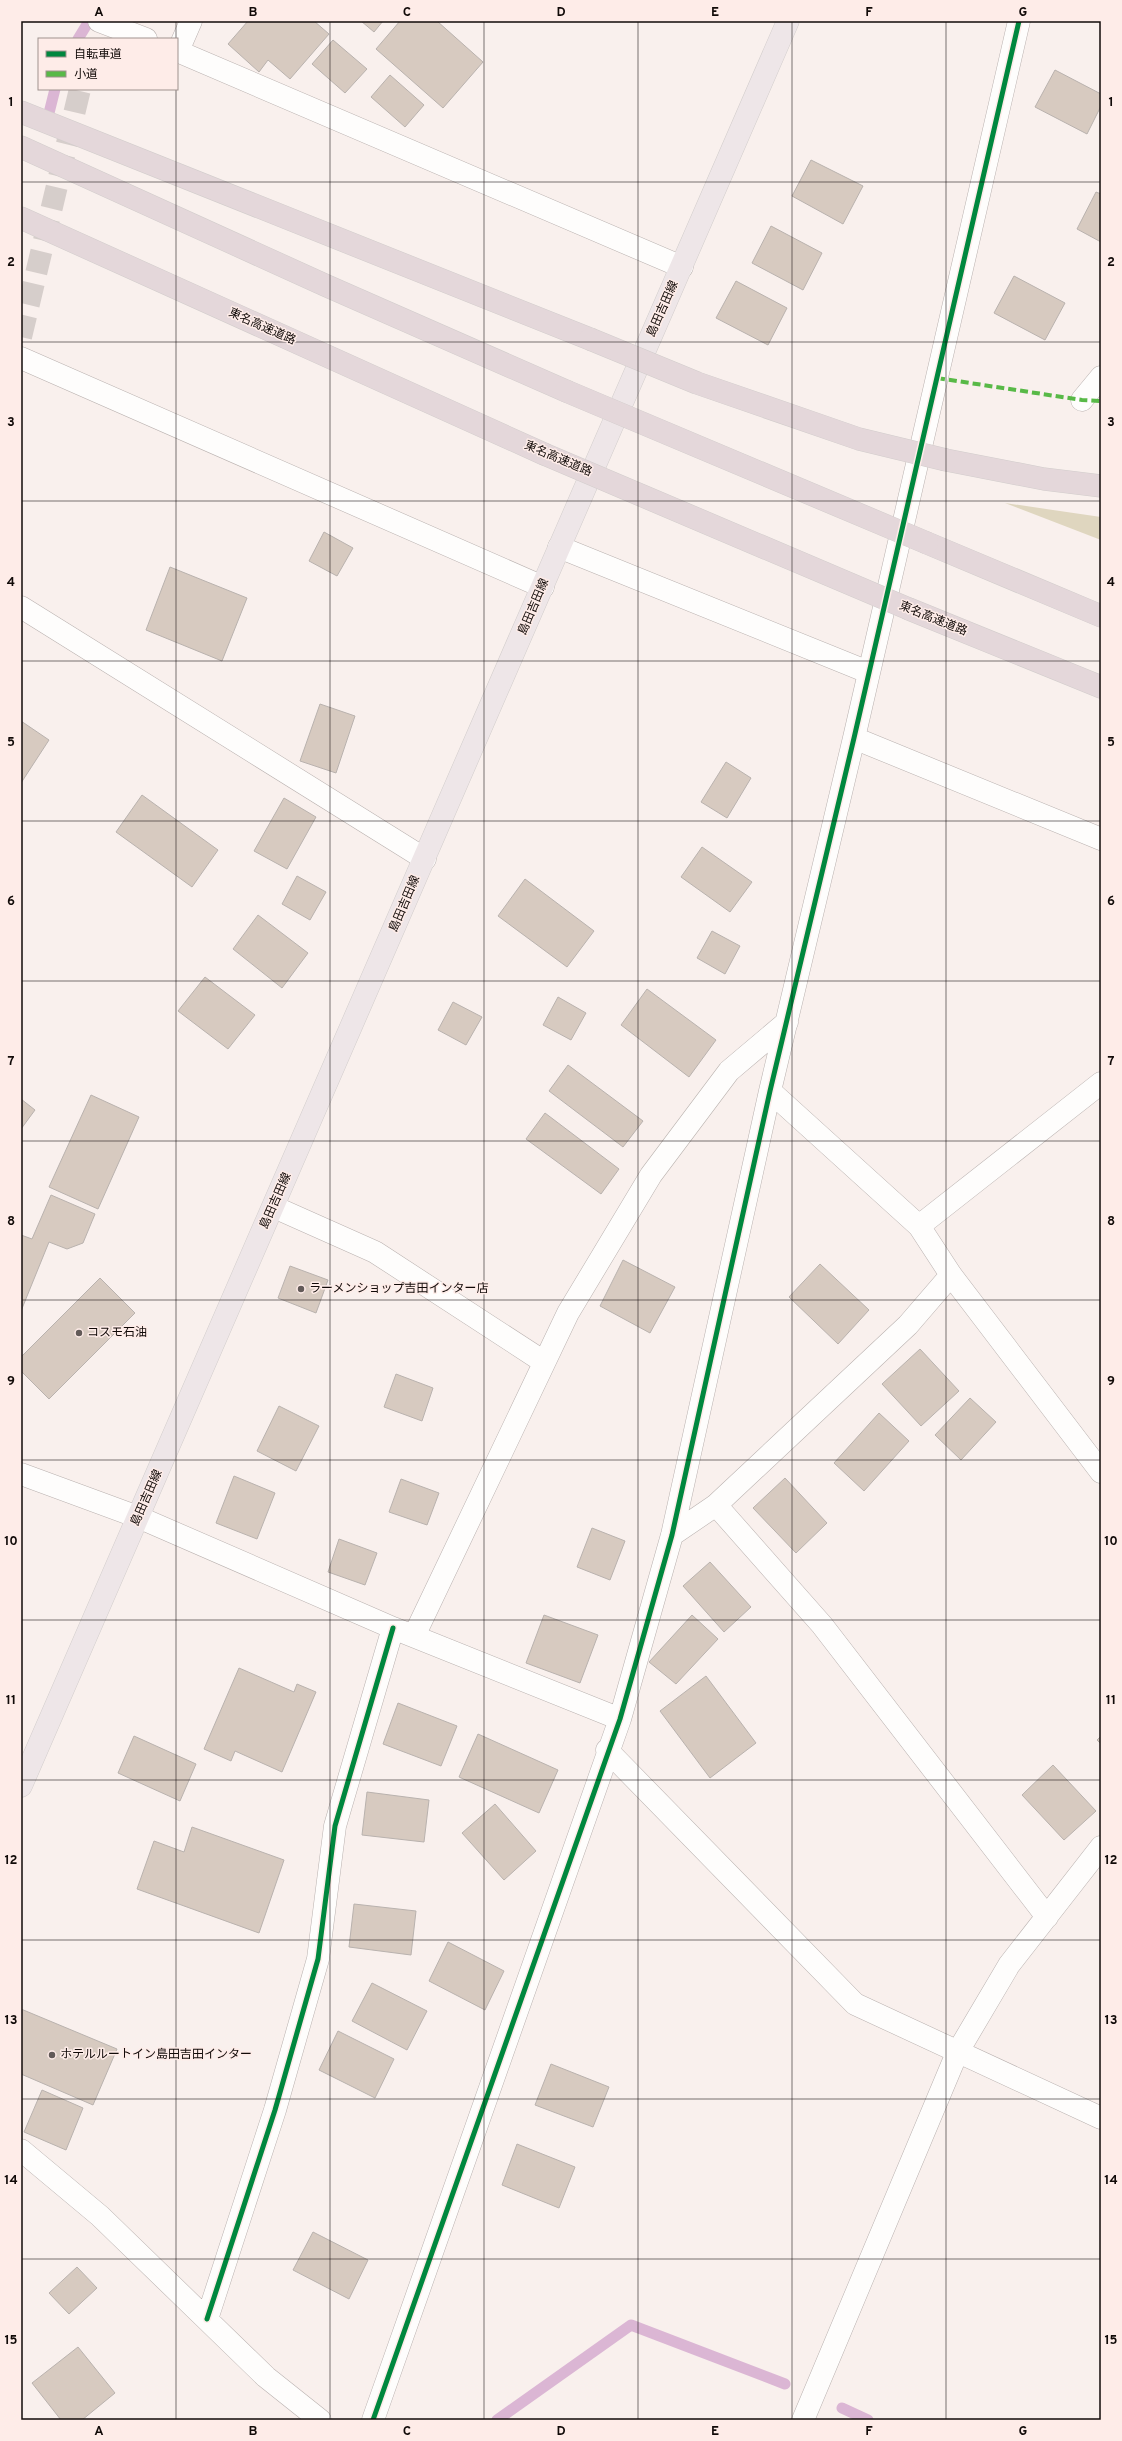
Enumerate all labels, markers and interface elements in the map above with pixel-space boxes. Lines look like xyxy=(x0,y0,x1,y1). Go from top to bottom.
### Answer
text: A xyxy=(94,5,104,21)
text: B xyxy=(249,5,258,21)
text: C xyxy=(403,5,411,21)
text: D xyxy=(556,5,566,21)
text: E xyxy=(711,5,719,21)
text: F xyxy=(865,5,873,21)
text: G xyxy=(1019,5,1028,21)
legend xyxy=(38,38,178,90)
text: 自転車道 xyxy=(74,47,122,63)
text: 小道 xyxy=(74,67,98,83)
text: 1 xyxy=(8,95,14,111)
text: 1 xyxy=(1108,95,1114,111)
text: 2 xyxy=(7,255,15,271)
text: 2 xyxy=(1107,255,1115,271)
street label: 島田吉田線 xyxy=(643,278,683,340)
street label: 東名高速道路 xyxy=(226,305,298,349)
text: 3 xyxy=(7,415,15,431)
text: 3 xyxy=(1107,415,1115,431)
street label: 東名高速道路 xyxy=(522,438,594,480)
text: 4 xyxy=(7,575,15,591)
text: 4 xyxy=(1107,575,1115,591)
street label: 島田吉田線 xyxy=(515,576,553,638)
street label: 東名高速道路 xyxy=(897,598,969,640)
text: 5 xyxy=(7,735,15,751)
text: 5 xyxy=(1107,735,1115,751)
street label: 島田吉田線 xyxy=(386,873,424,935)
text: 6 xyxy=(7,894,15,910)
text: 6 xyxy=(1107,894,1115,910)
text: 7 xyxy=(8,1054,15,1070)
text: 7 xyxy=(1108,1054,1115,1070)
street label: 島田吉田線 xyxy=(256,1170,296,1232)
text: 8 xyxy=(7,1214,15,1230)
text: 8 xyxy=(1107,1214,1115,1230)
place label: ラーメンショップ吉田インター店 xyxy=(309,1281,489,1297)
marker: ラーメンショップ吉田インター店 xyxy=(296,1284,306,1294)
place label: コスモ石油 xyxy=(87,1325,147,1341)
marker: コスモ石油 xyxy=(74,1328,84,1338)
text: 9 xyxy=(7,1374,15,1390)
text: 9 xyxy=(1107,1374,1115,1390)
street label: 島田吉田線 xyxy=(127,1467,167,1529)
text: 10 xyxy=(4,1534,18,1550)
text: 10 xyxy=(1104,1534,1118,1550)
text: 11 xyxy=(6,1693,16,1709)
text: 11 xyxy=(1106,1693,1116,1709)
text: 12 xyxy=(4,1853,18,1869)
text: 12 xyxy=(1104,1853,1118,1869)
text: 13 xyxy=(5,2013,18,2029)
text: 13 xyxy=(1105,2013,1118,2029)
place label: ホテルルートイン島田吉田インター xyxy=(60,2047,252,2063)
marker: ホテルルートイン島田吉田インター xyxy=(47,2050,57,2060)
text: 14 xyxy=(4,2173,18,2189)
text: 14 xyxy=(1104,2173,1118,2189)
text: 15 xyxy=(4,2333,18,2349)
text: 15 xyxy=(1104,2333,1118,2349)
text: A xyxy=(94,2424,104,2440)
text: B xyxy=(249,2424,258,2440)
text: C xyxy=(403,2424,411,2440)
text: D xyxy=(556,2424,566,2440)
text: E xyxy=(711,2424,719,2440)
text: F xyxy=(865,2424,873,2440)
text: G xyxy=(1019,2424,1028,2440)

